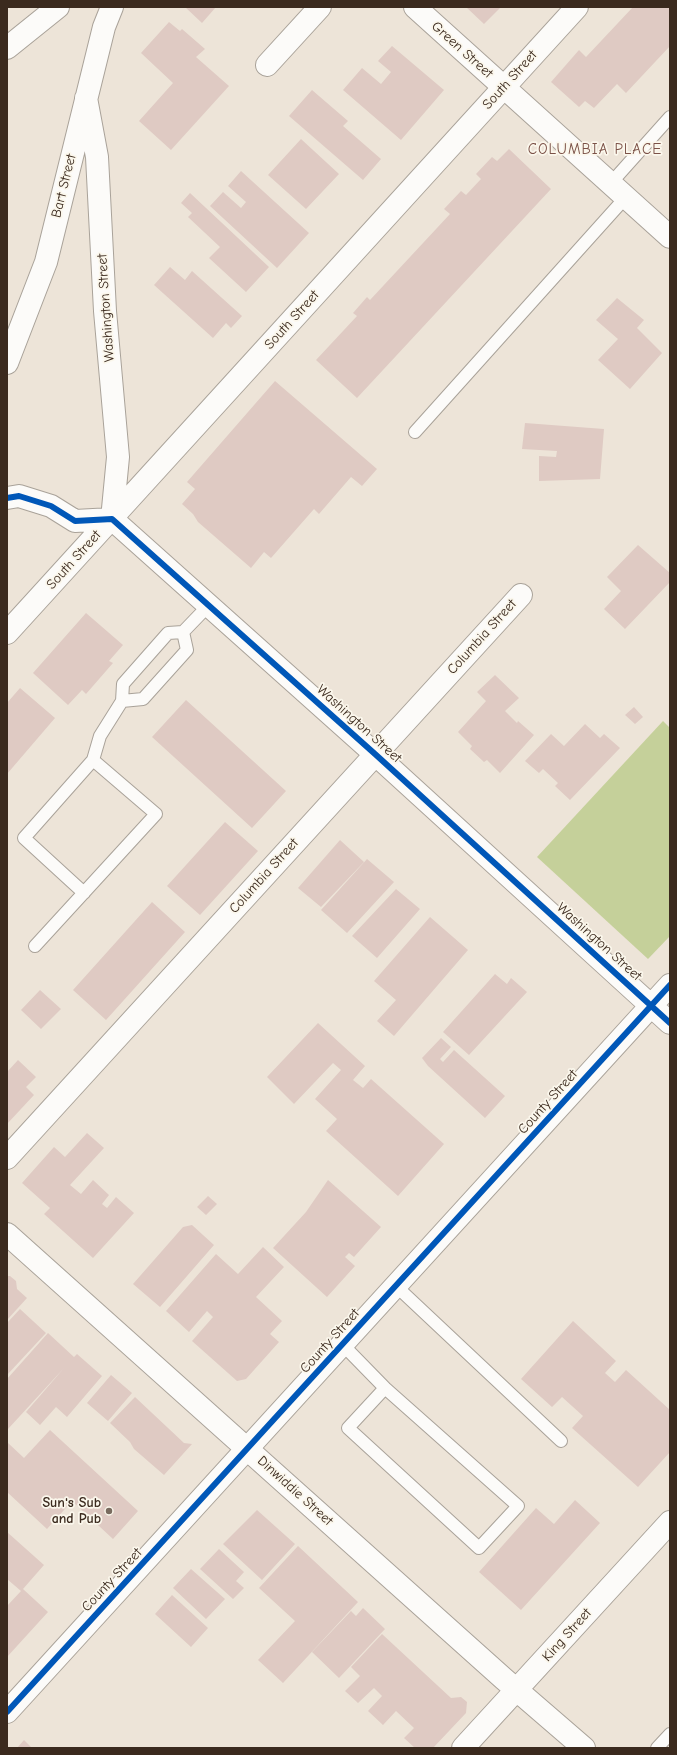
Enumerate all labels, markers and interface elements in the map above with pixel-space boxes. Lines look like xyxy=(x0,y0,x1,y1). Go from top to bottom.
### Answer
street label: Green Street xyxy=(428,18,496,82)
street label: South Street xyxy=(479,47,541,113)
district label: COLUMBIA PLACE xyxy=(528,141,662,159)
street label: Bart Street xyxy=(48,152,80,220)
street label: Washington Street xyxy=(94,253,118,363)
street label: South Street xyxy=(261,287,323,353)
street label: South Street xyxy=(43,527,105,593)
street label: Columbia Street xyxy=(444,596,520,678)
street label: Washington Street xyxy=(313,681,405,767)
street label: Columbia Street xyxy=(226,835,302,917)
street label: Washington Street xyxy=(553,899,645,985)
street label: County Street xyxy=(515,1066,581,1138)
street label: County Street xyxy=(297,1305,363,1377)
street label: Dinwiddie Street xyxy=(254,1453,336,1529)
place label: Sun's Sub and Pub xyxy=(42,1495,101,1528)
marker: Sun's Sub and Pub xyxy=(104,1506,114,1516)
street label: County Street xyxy=(78,1545,146,1615)
street label: King Street xyxy=(539,1605,595,1665)

